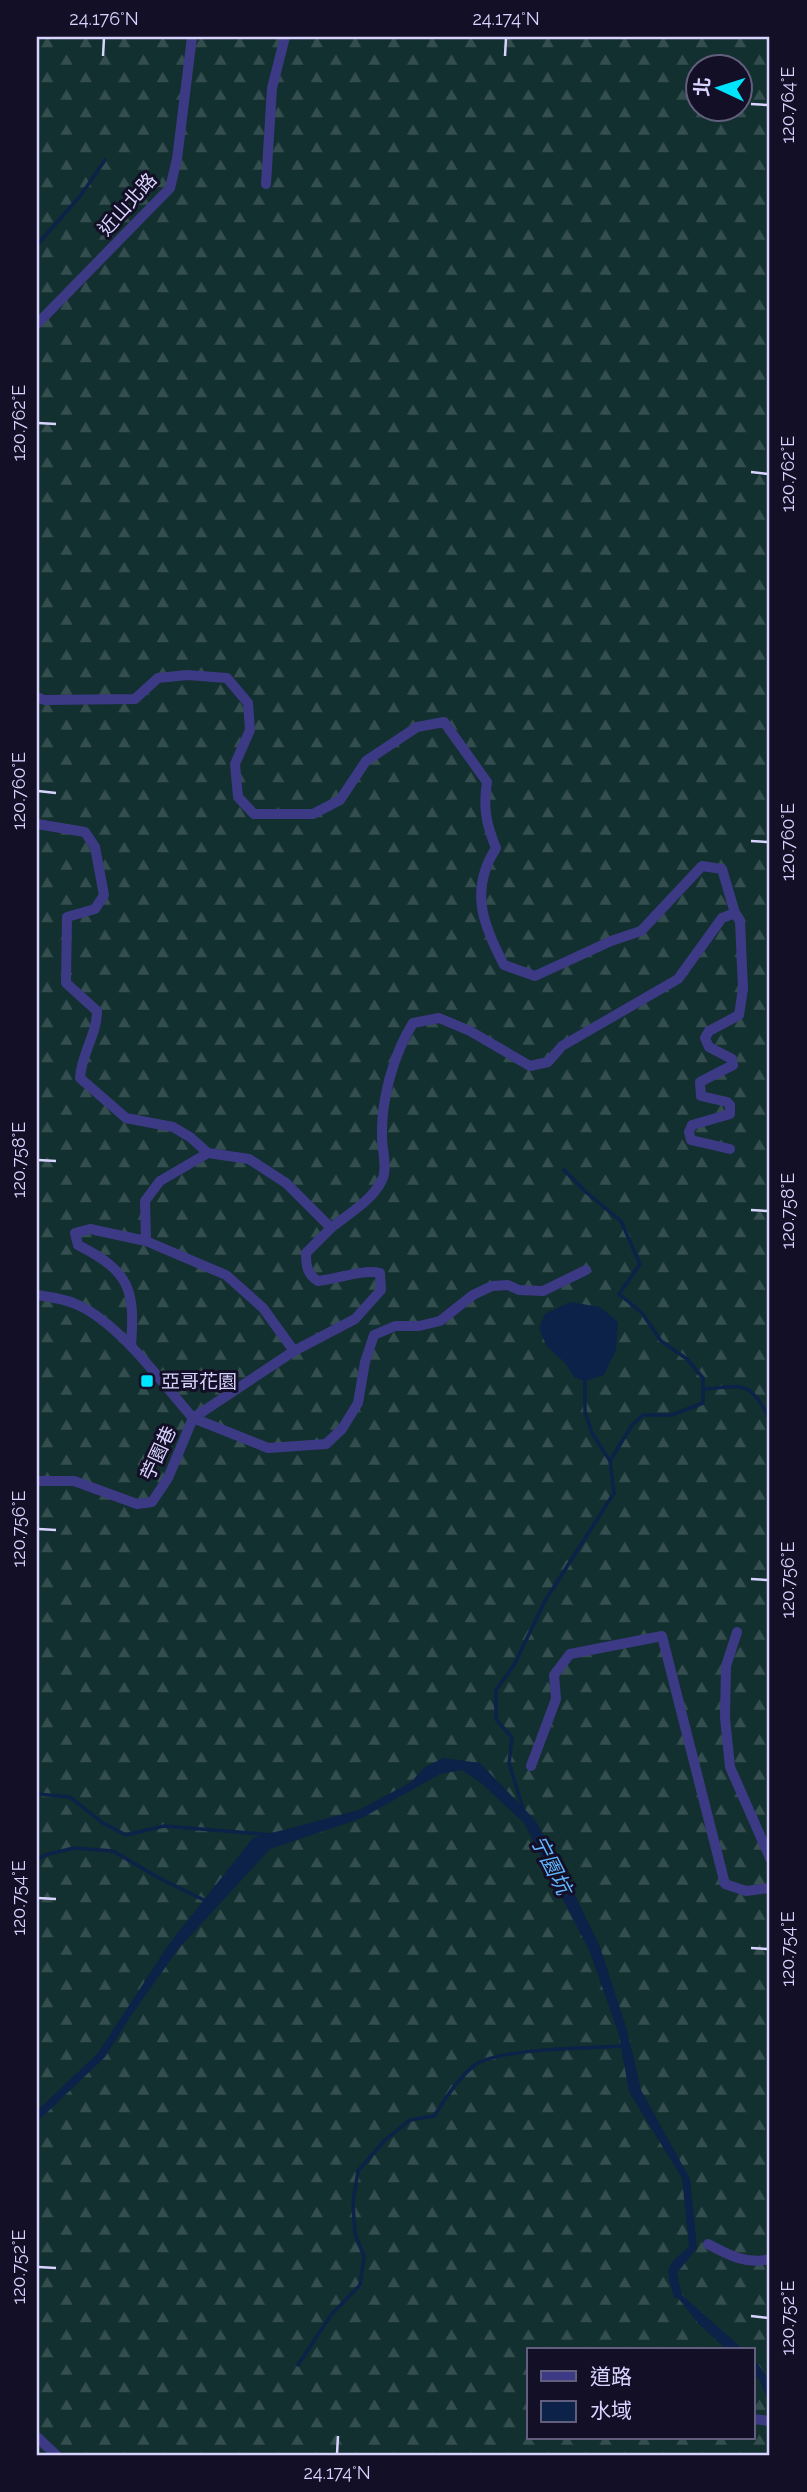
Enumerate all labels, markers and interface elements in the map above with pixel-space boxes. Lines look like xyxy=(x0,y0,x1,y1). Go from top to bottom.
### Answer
text: 24.176°N xyxy=(69,8,139,29)
text: 24.174°N xyxy=(472,8,540,29)
north arrow xyxy=(684,52,754,122)
text: 120.764°E xyxy=(777,67,798,143)
text: 北 xyxy=(690,77,714,97)
street label: 近山北路 xyxy=(93,168,161,240)
text: 120.762°E xyxy=(8,385,29,461)
text: 120.762°E xyxy=(777,436,798,512)
text: 120.760°E xyxy=(8,752,29,830)
text: 120.760°E xyxy=(777,803,798,881)
text: 120.758°E xyxy=(8,1122,29,1198)
text: 120.758°E xyxy=(777,1173,798,1249)
place label: 亞哥花園 xyxy=(161,1370,237,1392)
marker: 亞哥花園 xyxy=(139,1373,155,1389)
street label: 苧園巷 xyxy=(136,1423,180,1483)
text: 120.756°E xyxy=(8,1491,29,1567)
text: 120.756°E xyxy=(777,1542,798,1618)
water label: 宁園坑 xyxy=(526,1831,578,1901)
text: 120.754°E xyxy=(8,1860,29,1936)
text: 120.754°E xyxy=(777,1911,798,1987)
text: 120.752°E xyxy=(8,2229,29,2305)
text: 120.752°E xyxy=(777,2280,798,2356)
legend xyxy=(527,2348,754,2440)
text: 道路 xyxy=(590,2364,632,2389)
text: 水域 xyxy=(590,2398,632,2423)
text: 24.174°N xyxy=(303,2462,371,2483)

